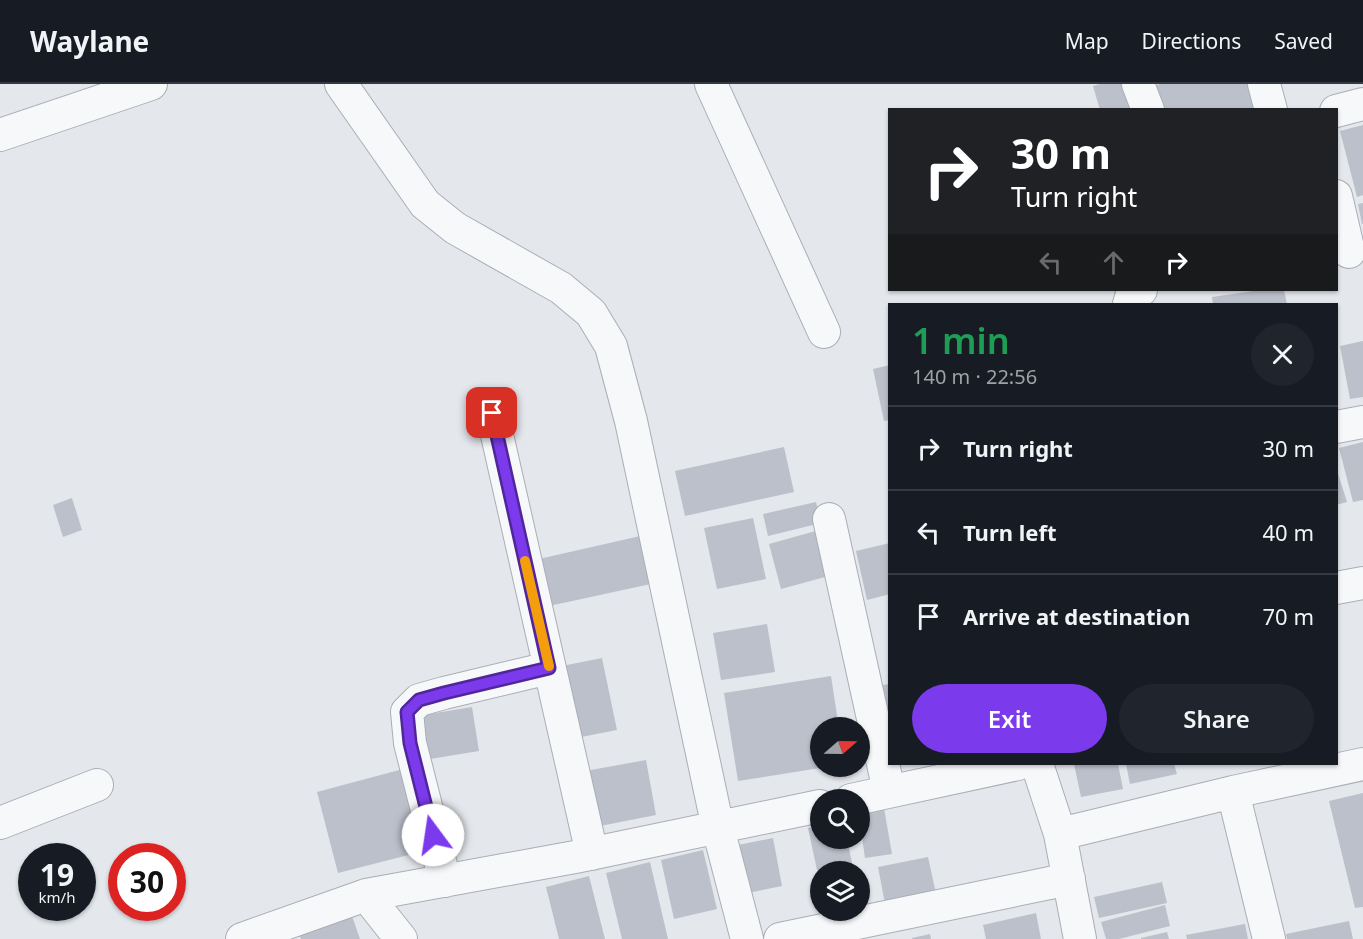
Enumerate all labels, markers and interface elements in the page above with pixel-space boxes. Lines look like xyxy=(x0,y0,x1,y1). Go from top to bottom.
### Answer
text: Waylane xyxy=(30,22,149,60)
text: Map xyxy=(1065,27,1109,55)
text: Directions xyxy=(1142,27,1241,55)
text: Saved xyxy=(1274,27,1333,55)
text: 30 m xyxy=(1011,124,1111,181)
icon: right xyxy=(912,132,990,210)
text: Turn right xyxy=(1011,178,1137,215)
icon: left xyxy=(1034,246,1067,279)
icon: ahead xyxy=(1097,246,1130,279)
icon: right xyxy=(1160,246,1193,279)
text: 1 min xyxy=(912,316,1010,365)
button: close xyxy=(1251,323,1314,386)
text: 140 m · 22:56 xyxy=(912,363,1037,390)
pin xyxy=(466,387,517,438)
icon: arrive xyxy=(475,396,508,429)
icon: right xyxy=(912,432,945,465)
text: Turn right xyxy=(963,433,1073,463)
text: 30 m xyxy=(1263,433,1314,463)
icon: left xyxy=(912,516,945,549)
text: Turn left xyxy=(963,517,1057,547)
text: 40 m xyxy=(1263,517,1314,547)
icon: arrive xyxy=(912,600,945,633)
text: Arrive at destination xyxy=(963,601,1190,631)
text: 70 m xyxy=(1263,601,1314,631)
button: Exit xyxy=(912,684,1107,753)
button: Share xyxy=(1119,684,1314,753)
north arrow xyxy=(810,717,870,777)
map controls xyxy=(810,717,870,921)
button: search xyxy=(810,789,870,849)
position arrow xyxy=(401,803,465,867)
speed limit sign: 30 xyxy=(108,843,186,921)
text: 19 xyxy=(40,854,74,895)
button: layers xyxy=(810,861,870,921)
text: km/h xyxy=(39,887,75,907)

